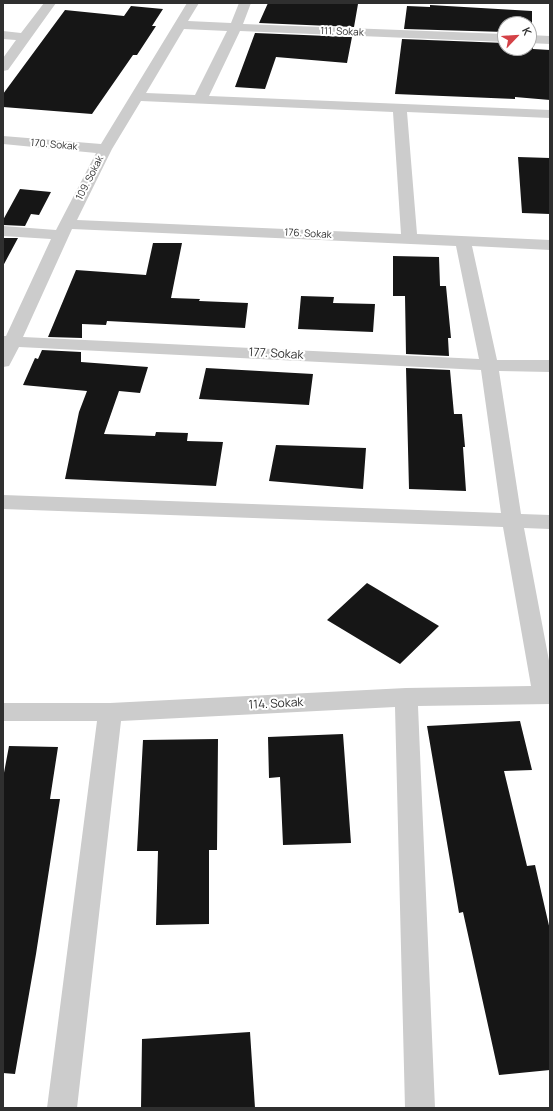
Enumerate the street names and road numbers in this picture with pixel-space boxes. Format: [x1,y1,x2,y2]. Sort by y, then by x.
street label: 111. Sokak [320,25,364,39]
street label: 170. Sokak [30,137,78,153]
street label: 109. Sokak [74,154,106,202]
street label: 176. Sokak [284,227,332,241]
street label: 177. Sokak [248,345,304,363]
street label: 114. Sokak [248,695,304,713]

